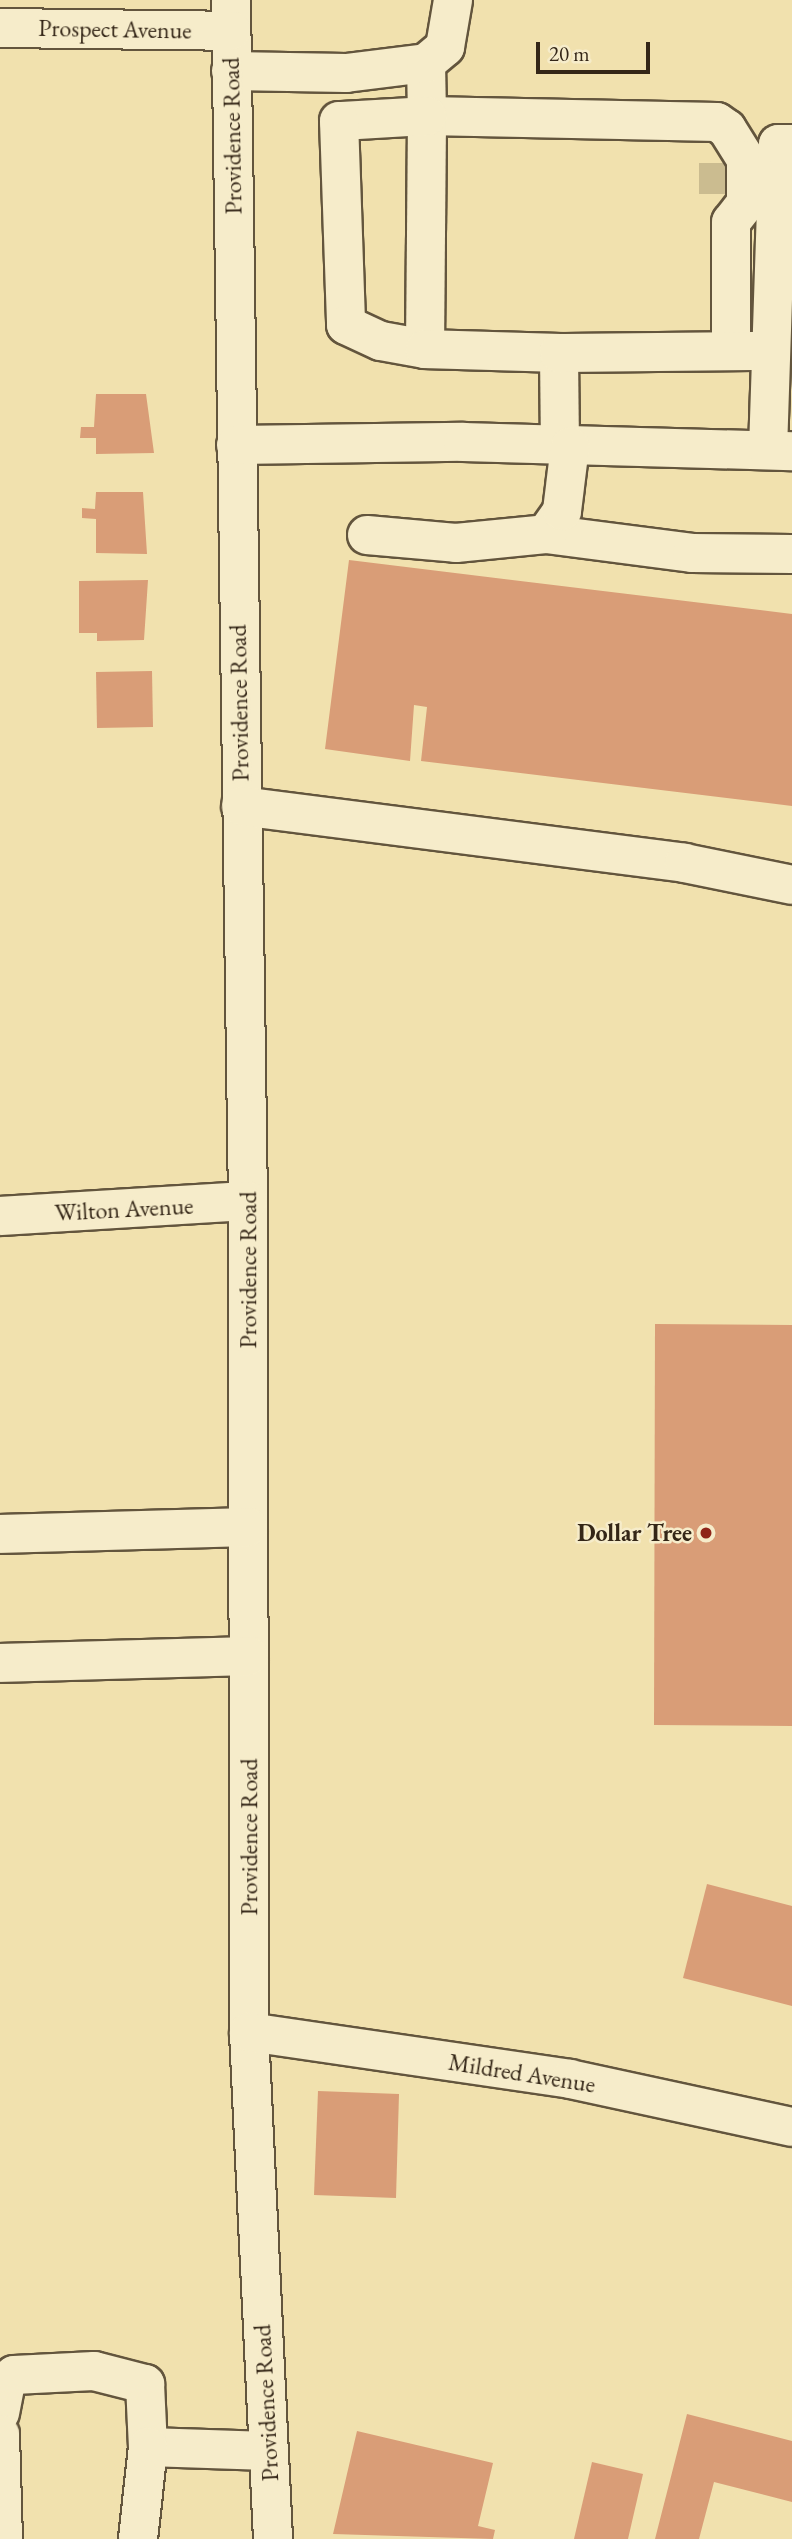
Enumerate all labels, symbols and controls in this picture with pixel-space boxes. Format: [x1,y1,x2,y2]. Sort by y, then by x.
street label: Prospect Avenue [38,13,192,45]
scale bar [540,28,654,72]
text: 20 m [549,40,590,67]
street label: Providence Road [216,57,248,215]
street label: Providence Road [223,624,255,782]
street label: Wilton Avenue [54,1191,194,1227]
street label: Providence Road [234,1191,262,1349]
place label: Dollar Tree [577,1519,692,1547]
marker: Dollar Tree [698,1525,714,1541]
street label: Providence Road [235,1758,263,1916]
street label: Mildred Avenue [446,2047,598,2099]
street label: Providence Road [248,2324,284,2482]

